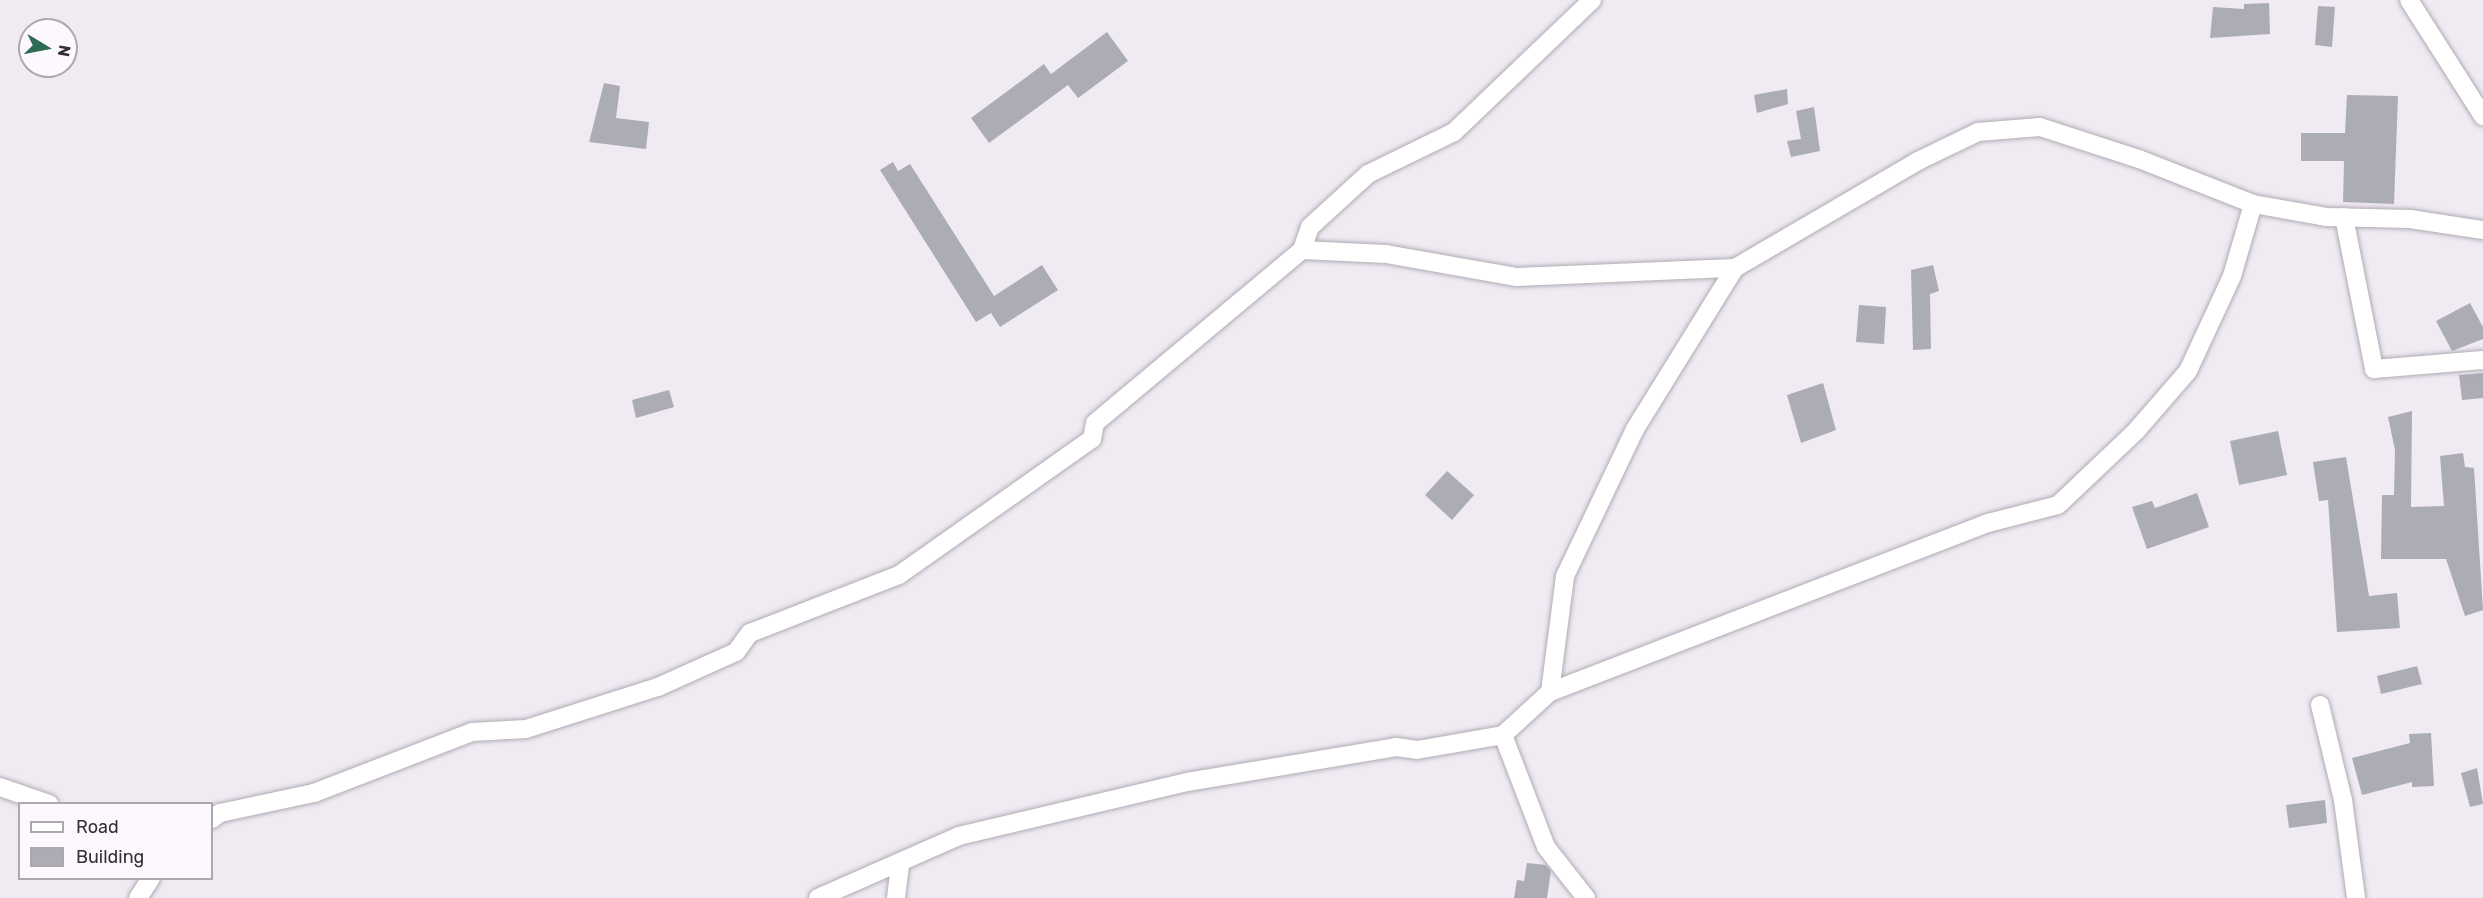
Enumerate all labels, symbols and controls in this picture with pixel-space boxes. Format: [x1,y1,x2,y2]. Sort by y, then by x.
north arrow [18,18,78,78]
text: N [54,44,75,58]
legend [18,802,213,880]
text: Road [76,816,119,838]
text: Building [76,846,144,868]

